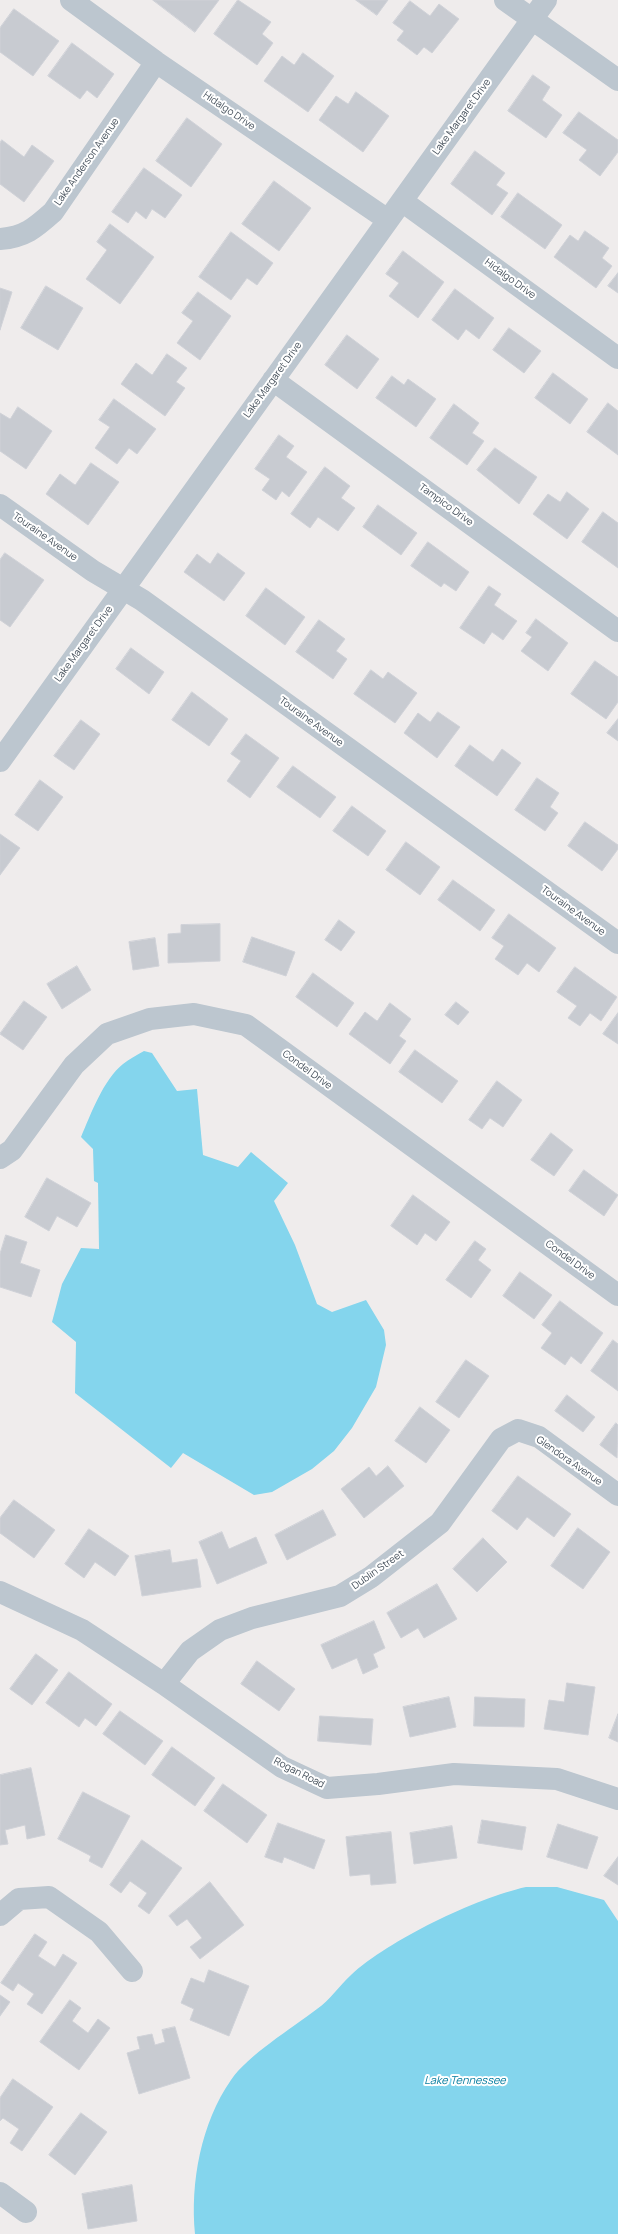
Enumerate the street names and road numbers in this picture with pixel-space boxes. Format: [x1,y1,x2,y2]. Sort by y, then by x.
street label: Lake Margaret Drive [430,77,494,157]
street label: Hidalgo Drive [201,89,257,133]
street label: Lake Anderson Avenue [52,116,122,208]
street label: Hidalgo Drive [482,256,538,302]
street label: Lake Margaret Drive [241,340,305,420]
street label: Tampico Drive [416,481,476,529]
street label: Touraine Avenue [10,510,80,564]
street label: Lake Margaret Drive [52,604,116,684]
street label: Touraine Avenue [277,695,345,749]
street label: Touraine Avenue [539,884,607,938]
street label: Condel Drive [280,1048,334,1092]
street label: Condel Drive [543,1238,597,1282]
street label: Glendora Avenue [534,1434,604,1488]
street label: Dublin Street [350,1548,406,1592]
street label: Rogan Road [272,1755,326,1791]

